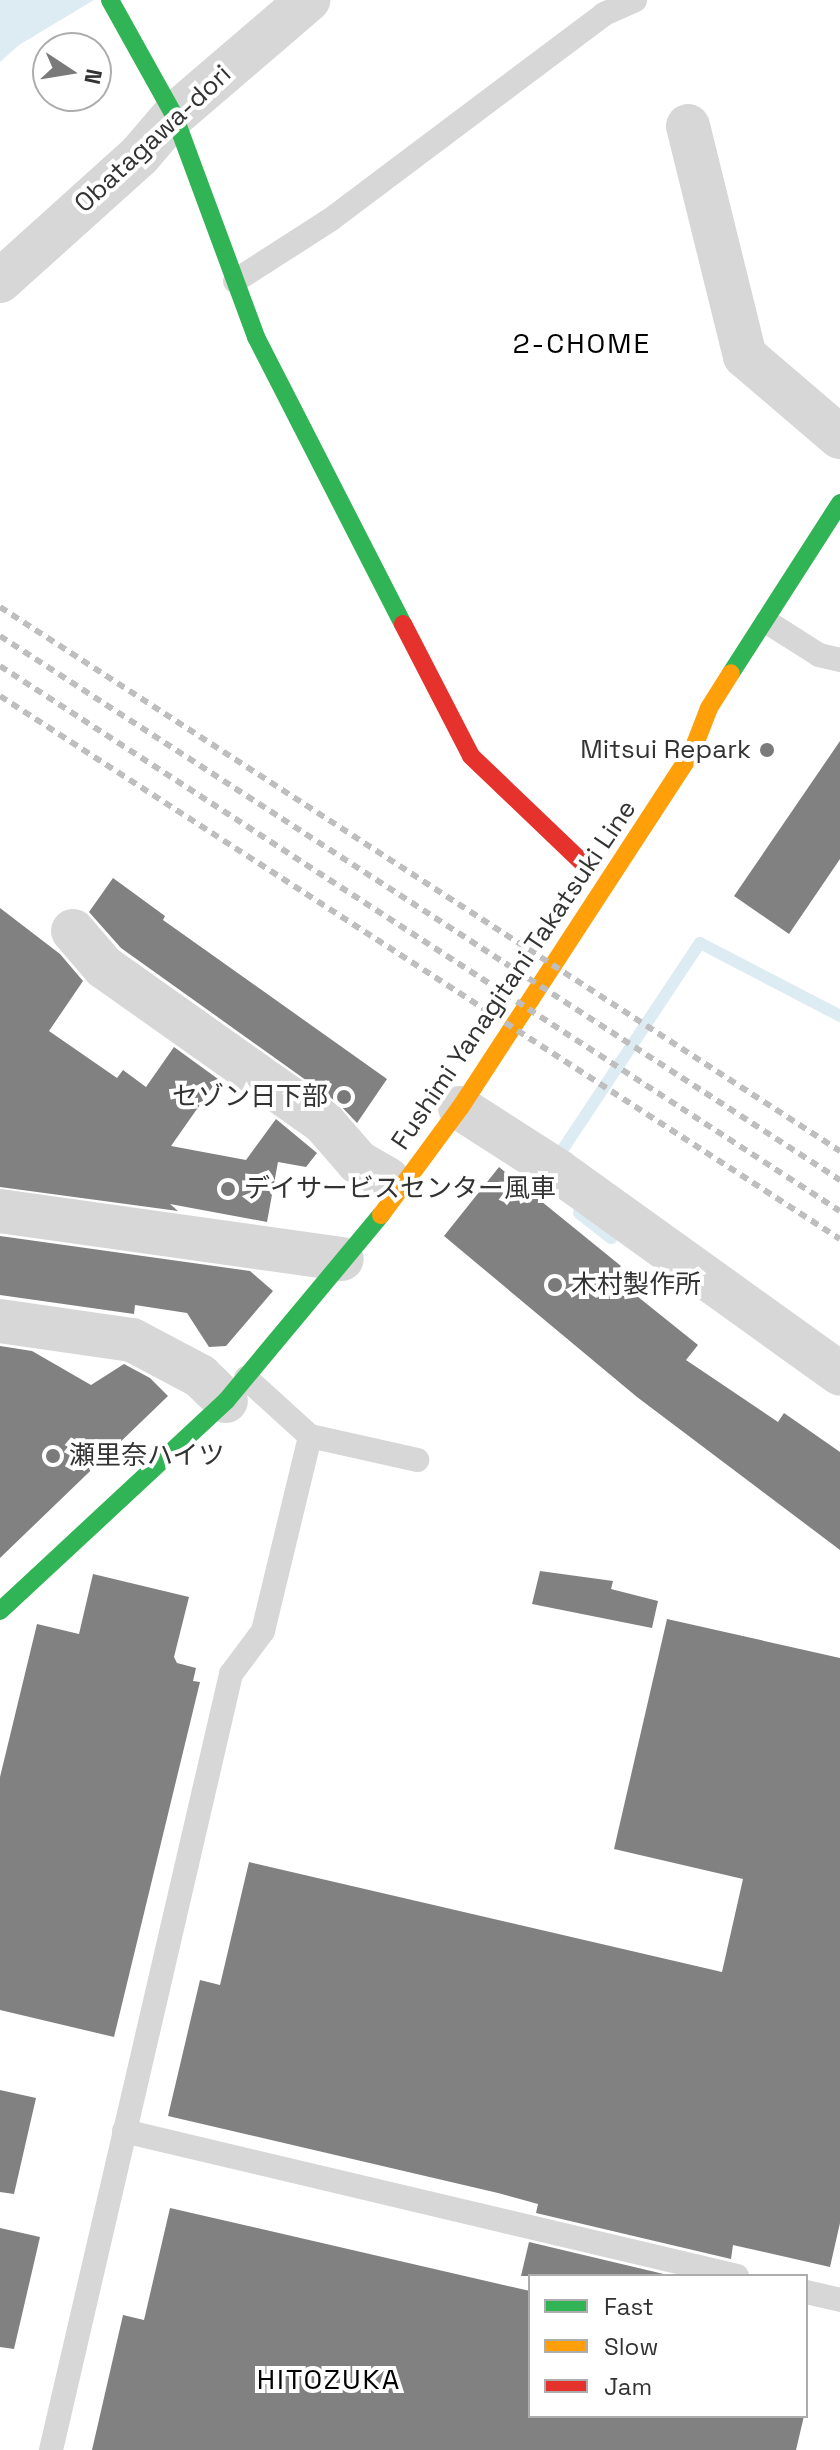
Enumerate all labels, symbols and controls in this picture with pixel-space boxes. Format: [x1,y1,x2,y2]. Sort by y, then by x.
north arrow [32,32,112,112]
street label: Obatagawa-dori [68,59,238,219]
text: N [78,66,109,87]
district label: 2-CHOME [513,326,651,360]
place label: Mitsui Repark [580,734,751,766]
marker: Mitsui Repark [758,741,776,759]
street label: Fushimi Yanagitani Takatsuki Line [385,794,643,1156]
place label: セゾン日下部 [172,1081,328,1113]
marker: セゾン日下部 [335,1088,353,1106]
place label: デイサービスセンター風車 [244,1173,556,1205]
marker: デイサービスセンター風車 [219,1180,237,1198]
place label: 木村製作所 [571,1269,701,1301]
marker: 木村製作所 [546,1276,564,1294]
place label: 瀬里奈ハイツ [69,1440,225,1472]
marker: 瀬里奈ハイツ [44,1447,62,1465]
legend [528,2274,808,2418]
text: Fast [604,2291,654,2322]
text: Slow [604,2331,658,2362]
district label: HITOZUKA [257,2362,401,2396]
text: Jam [604,2371,652,2402]

